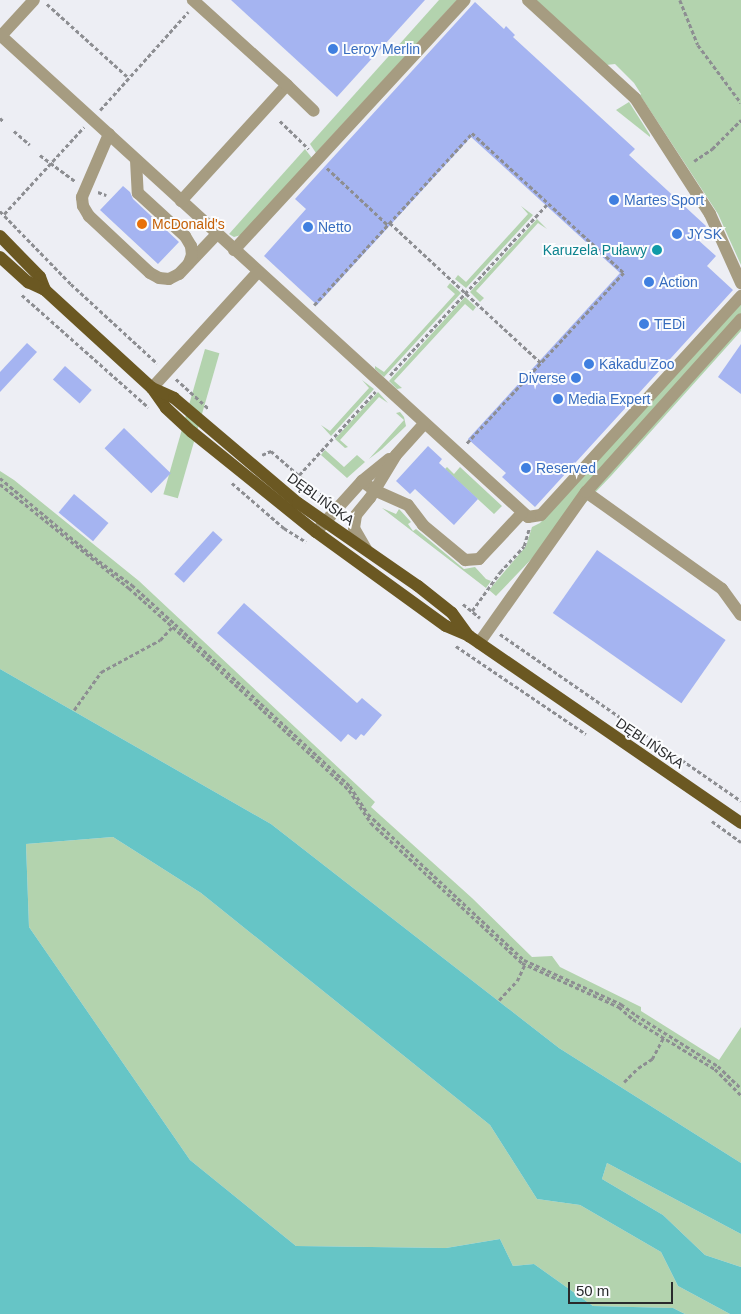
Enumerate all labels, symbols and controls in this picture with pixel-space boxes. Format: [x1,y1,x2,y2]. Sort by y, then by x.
place label: Leroy Merlin [343,41,420,57]
marker: Leroy Merlin [327,43,339,55]
place label: Martes Sport [624,192,704,208]
marker: Martes Sport [608,194,620,206]
place label: McDonald's [152,216,225,232]
marker: McDonald's [136,218,148,230]
place label: Netto [318,219,351,235]
marker: Netto [302,221,314,233]
place label: JYSK [687,226,722,242]
marker: JYSK [671,228,683,240]
place label: Karuzela Puławy [543,242,647,258]
marker: Karuzela Puławy [651,244,663,256]
place label: Action [659,274,698,290]
marker: Action [643,276,655,288]
place label: TEDi [654,316,685,332]
marker: TEDi [638,318,650,330]
place label: Kakadu Zoo [599,356,674,372]
marker: Kakadu Zoo [583,358,595,370]
place label: Diverse [519,370,566,386]
marker: Diverse [570,372,582,384]
place label: Media Expert [568,391,650,407]
marker: Media Expert [552,393,564,405]
place label: Reserved [536,460,596,476]
marker: Reserved [520,462,532,474]
street label: DĘBLIŃSKA [284,469,358,529]
street label: DĘBLIŃSKA [613,714,687,772]
scale bar [571,1272,676,1304]
text: 50 m [576,1282,609,1299]

